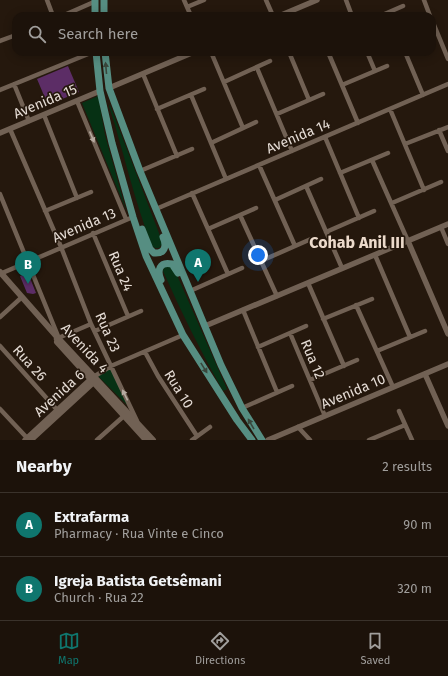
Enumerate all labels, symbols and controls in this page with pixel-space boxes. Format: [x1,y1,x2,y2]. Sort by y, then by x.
search box [12,12,436,56]
icon: search [26,23,48,45]
text: Search here [58,25,138,43]
one-way arrow [103,62,110,74]
street label: Avenida 15 [11,80,80,122]
street label: Avenida 14 [264,115,333,158]
one-way arrow [89,131,95,142]
street label: Avenida 13 [50,204,119,246]
district label: Cohab Anil III [309,233,405,252]
your location [248,245,268,265]
street label: Rua 24 [105,249,137,294]
pin: A [185,249,211,282]
pin: B [15,251,41,284]
street label: Rua 23 [91,310,124,355]
street label: Avenida 4 [57,320,112,377]
street label: Rua 12 [297,337,328,381]
street label: Rua 26 [9,342,50,385]
one-way arrow [200,363,208,373]
street label: Avenida 6 [31,366,88,420]
street label: Rua 10 [160,367,197,412]
street label: Avenida 10 [318,370,388,413]
one-way arrow [122,390,128,401]
one-way arrow [248,418,255,430]
text: Nearby [16,456,71,477]
text: 2 results [382,459,432,474]
text: Extrafarma [54,508,129,526]
text: A [25,517,33,532]
text: 90 m [403,517,432,532]
text: Pharmacy · Rua Vinte e Cinco [54,526,224,541]
text: Igreja Batista Getsêmani [54,572,222,590]
text: B [25,581,33,596]
text: 320 m [397,581,432,596]
text: Church · Rua 22 [54,590,144,605]
tab: Map [58,630,80,667]
tab: Directions [195,630,245,667]
tab: Saved [361,630,390,667]

